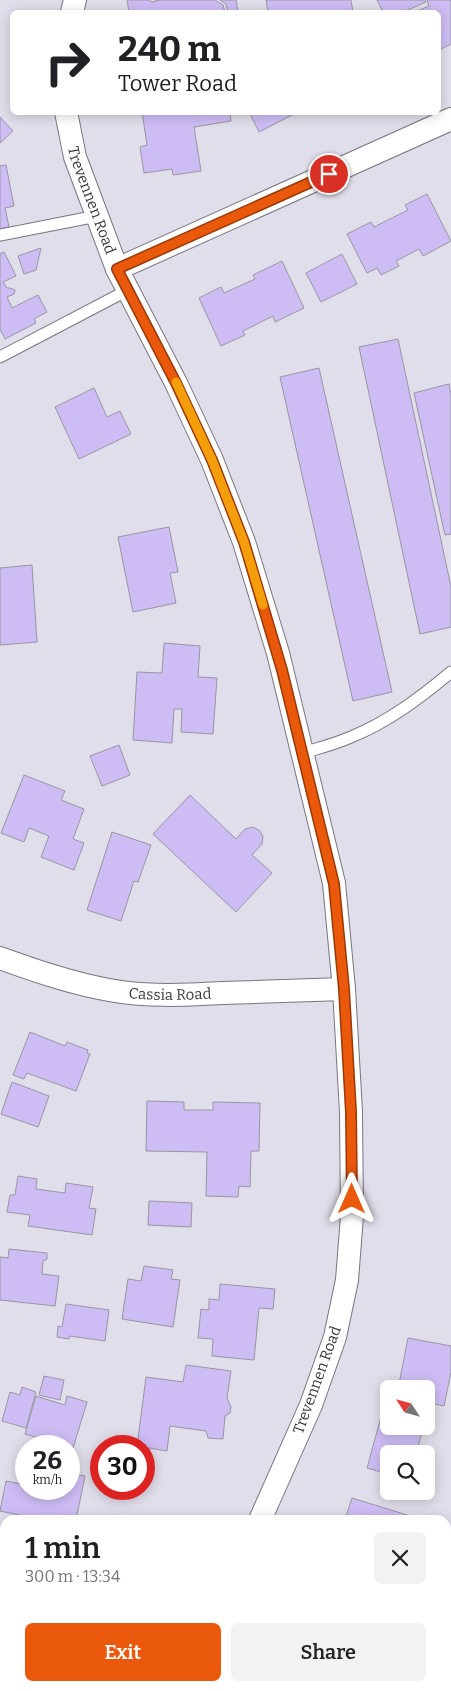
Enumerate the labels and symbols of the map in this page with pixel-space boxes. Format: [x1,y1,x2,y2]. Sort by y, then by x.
street label: Trevennen Road [64,145,120,257]
pin [308,153,350,195]
street label: Cassia Road [128,984,212,1004]
position arrow [325,1172,377,1224]
street label: Trevennen Road [289,1324,345,1436]
north arrow [380,1380,435,1435]
speed limit sign: 30 [90,1435,155,1500]

